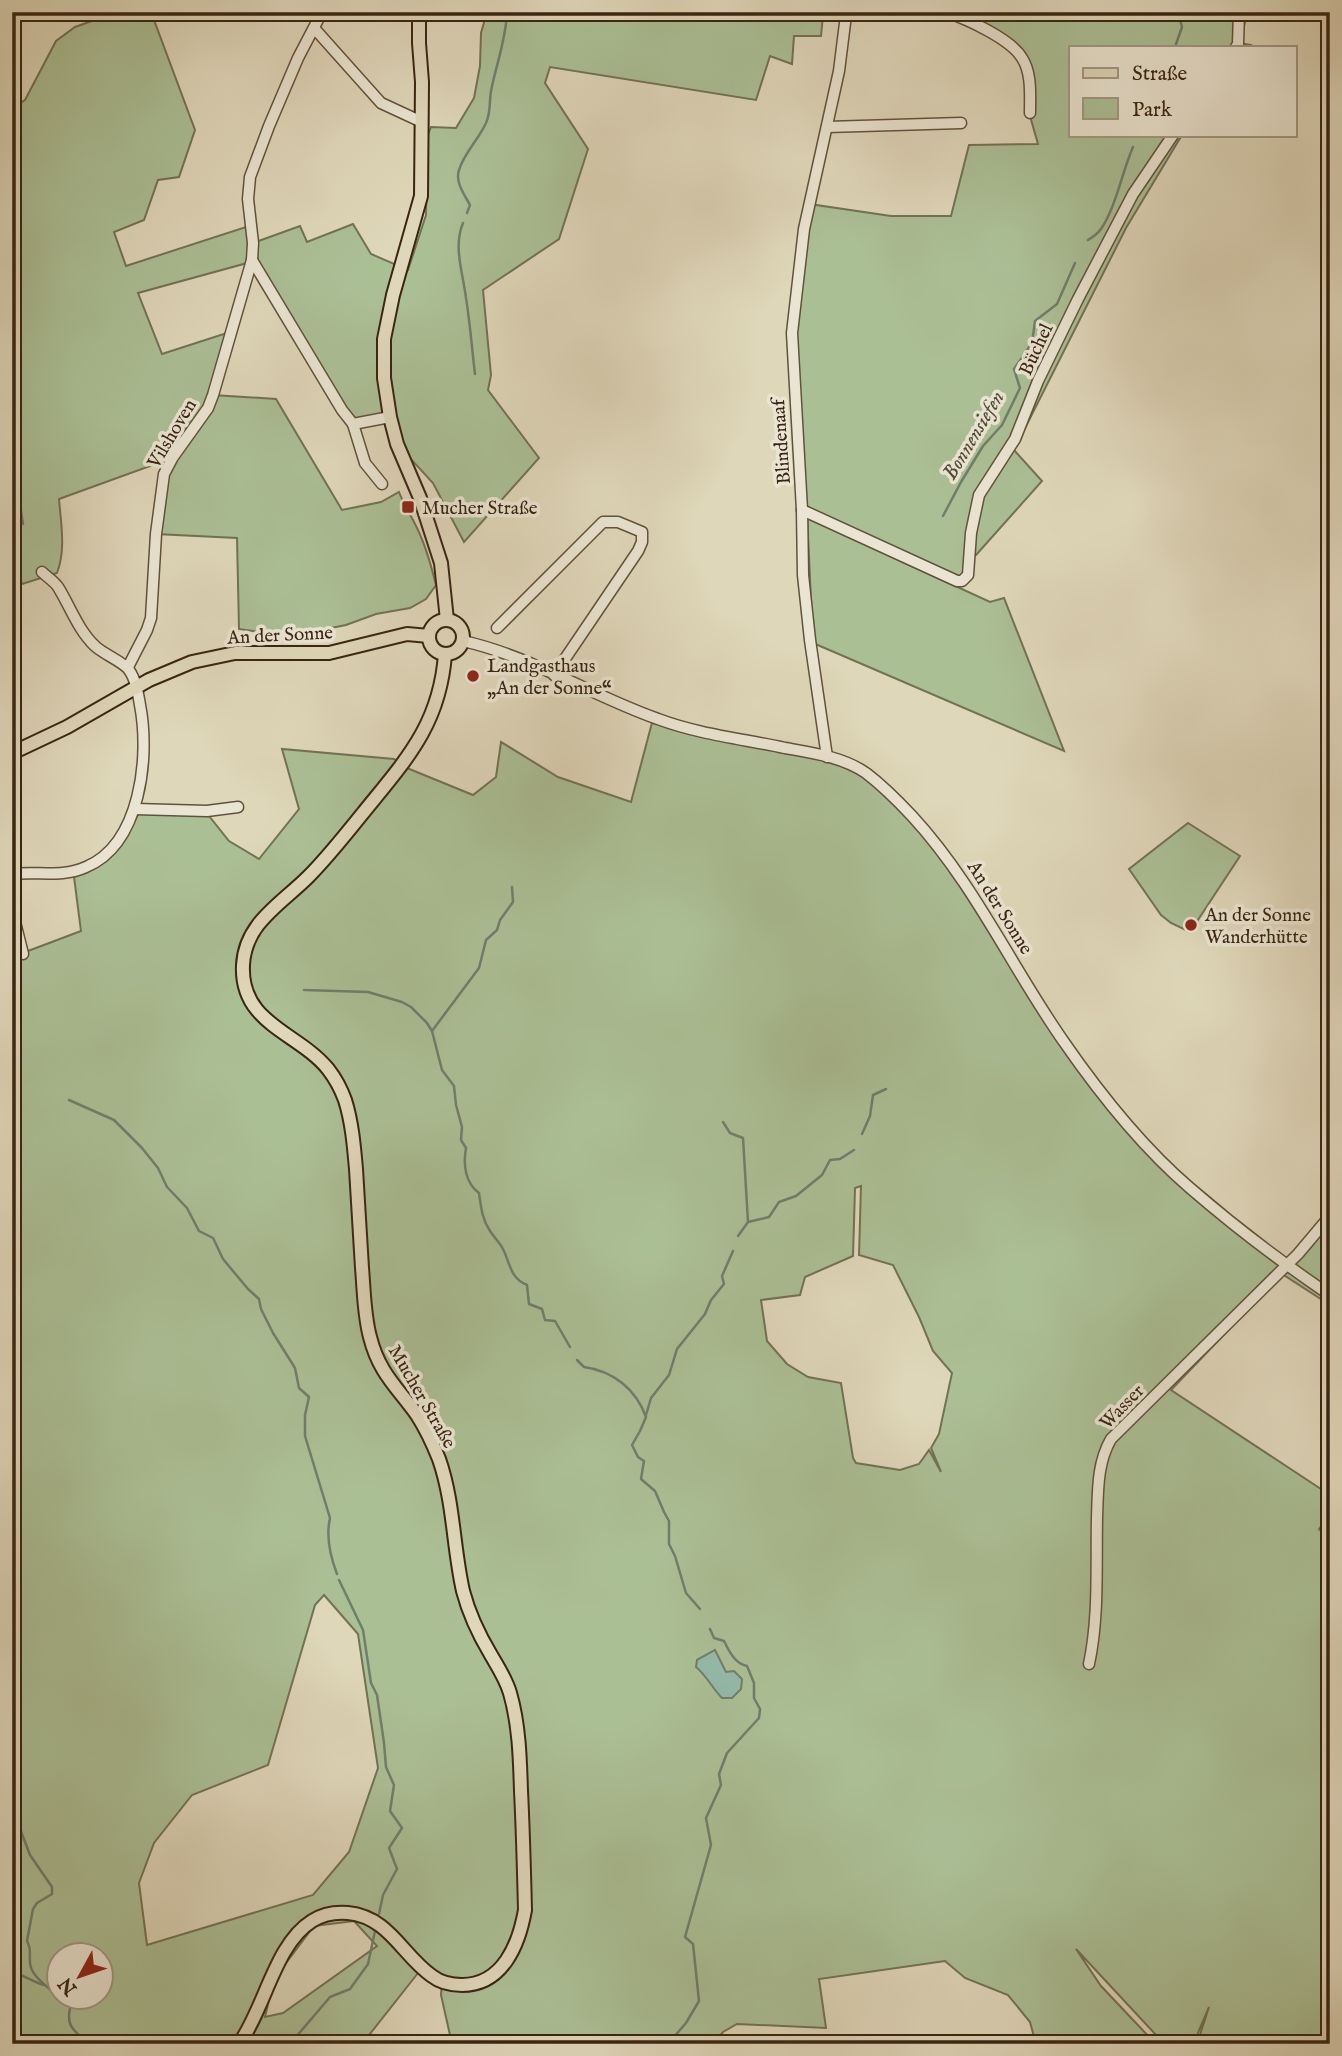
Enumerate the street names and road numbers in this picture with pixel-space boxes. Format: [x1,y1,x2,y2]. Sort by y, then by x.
street label: Büchel [1014,319,1060,380]
street label: Vilshoven [142,395,203,474]
street label: Blindenaaf [767,395,797,485]
street label: An der Sonne [226,621,334,651]
street label: An der Sonne [961,856,1038,960]
street label: Mucher Straße [382,1341,461,1453]
street label: Wasser [1095,1380,1150,1435]

